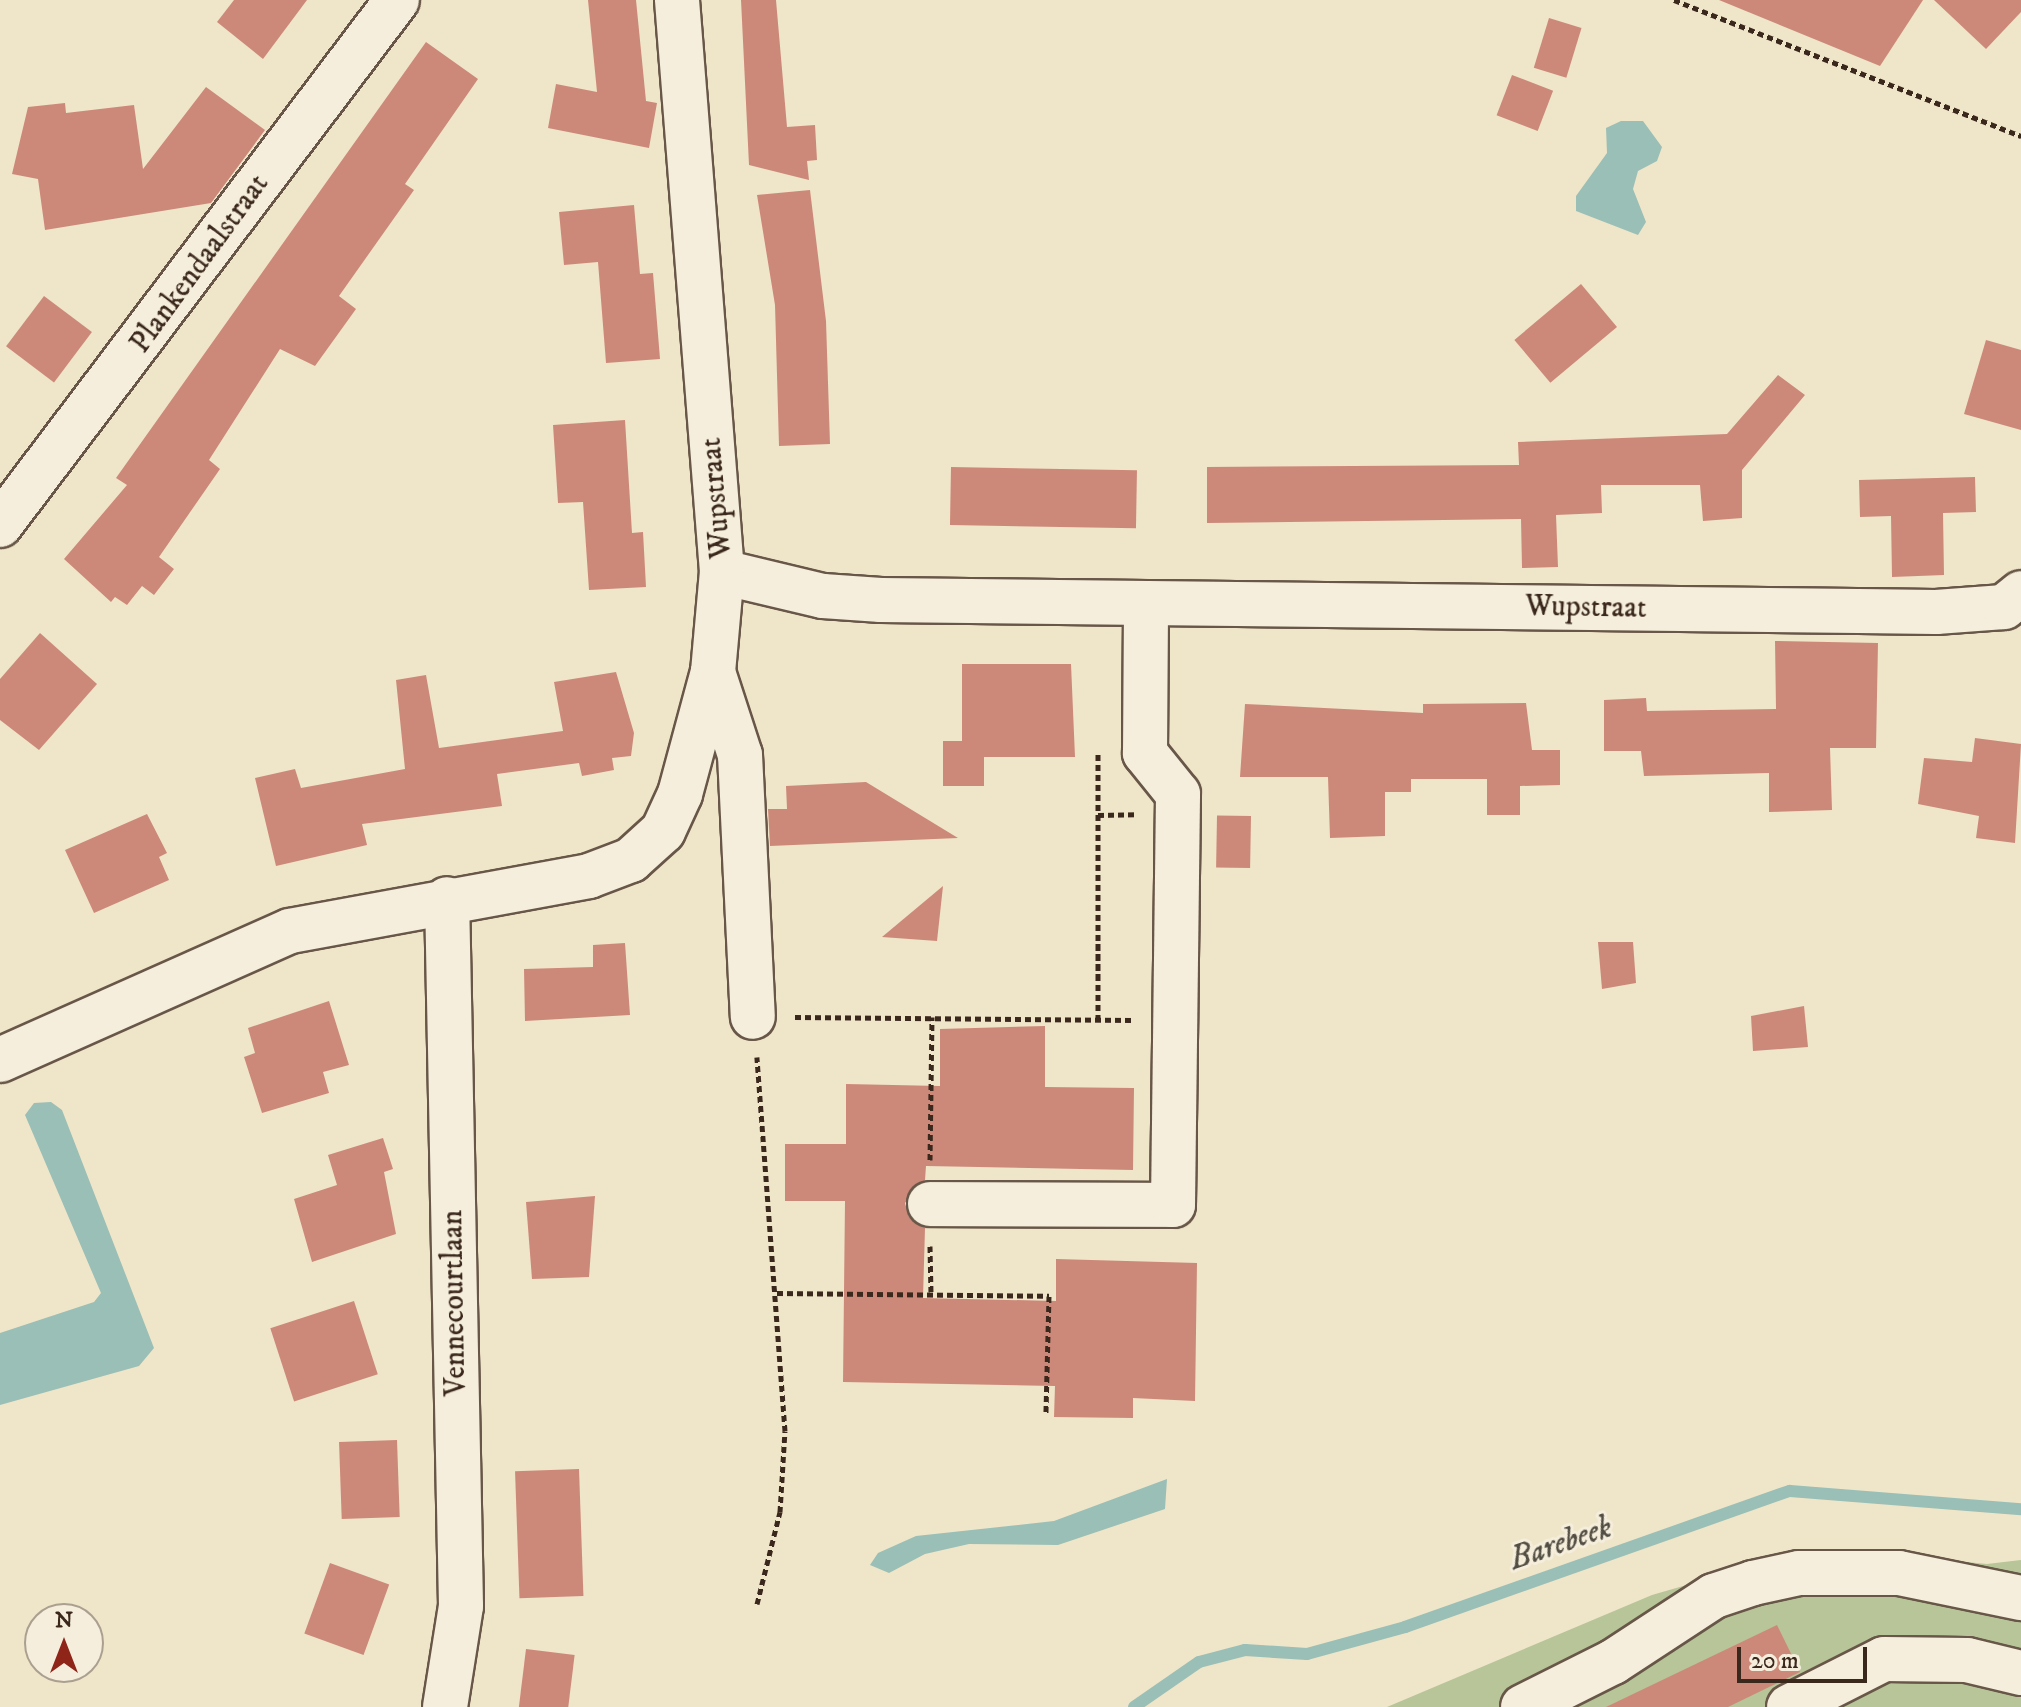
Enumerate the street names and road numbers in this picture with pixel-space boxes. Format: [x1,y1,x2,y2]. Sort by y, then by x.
street label: Plankendaalstraat [123,167,277,361]
street label: Wupstraat [694,436,740,560]
street label: Wupstraat [1525,589,1647,627]
street label: Vennecourtlaan [435,1209,475,1397]

